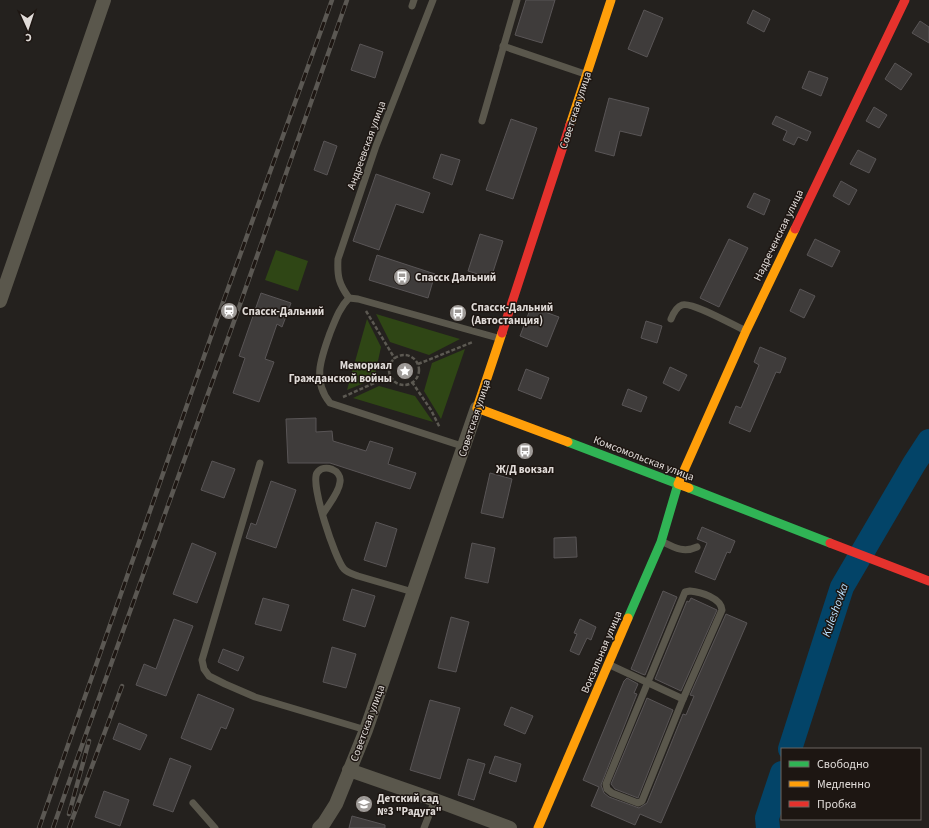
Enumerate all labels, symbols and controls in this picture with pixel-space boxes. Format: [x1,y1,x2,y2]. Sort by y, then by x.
north arrow [8,8,48,48]
text: С [24,30,32,45]
street label: Советская улица [556,69,595,151]
street label: Андреевская улица [343,99,389,192]
street label: Надреченская улица [750,187,807,284]
bus stop icon: Спасск Дальний [392,267,412,287]
place label: Спасск Дальний [415,270,496,285]
place label: Спасск-Дальний (Автостанция) [471,300,553,328]
station icon: Спасск-Дальний [219,301,239,321]
bus stop icon: Спасск-Дальний (Автостанция) [448,303,468,323]
place label: Спасск-Дальний [242,304,324,319]
place label: Мемориал Гражданской войны [289,358,392,386]
place icon: Мемориал Гражданской войны [395,361,415,381]
street label: Советская улица [455,377,494,459]
street label: Комсомольская улица [591,432,696,485]
bus stop icon: Ж/Д вокзал [515,441,535,461]
place label: Ж/Д вокзал [496,462,554,477]
water label: Kuleshovka [818,580,853,639]
street label: Вокзальная улица [577,609,626,696]
street label: Советская улица [347,683,388,764]
legend [781,748,921,820]
text: Свободно [817,756,869,773]
text: Медленно [817,776,871,793]
place label: Детский сад №3 "Радуга" [377,791,442,819]
school or university icon: Детский сад №3 "Радуга" [354,794,374,814]
text: Пробка [817,796,856,813]

